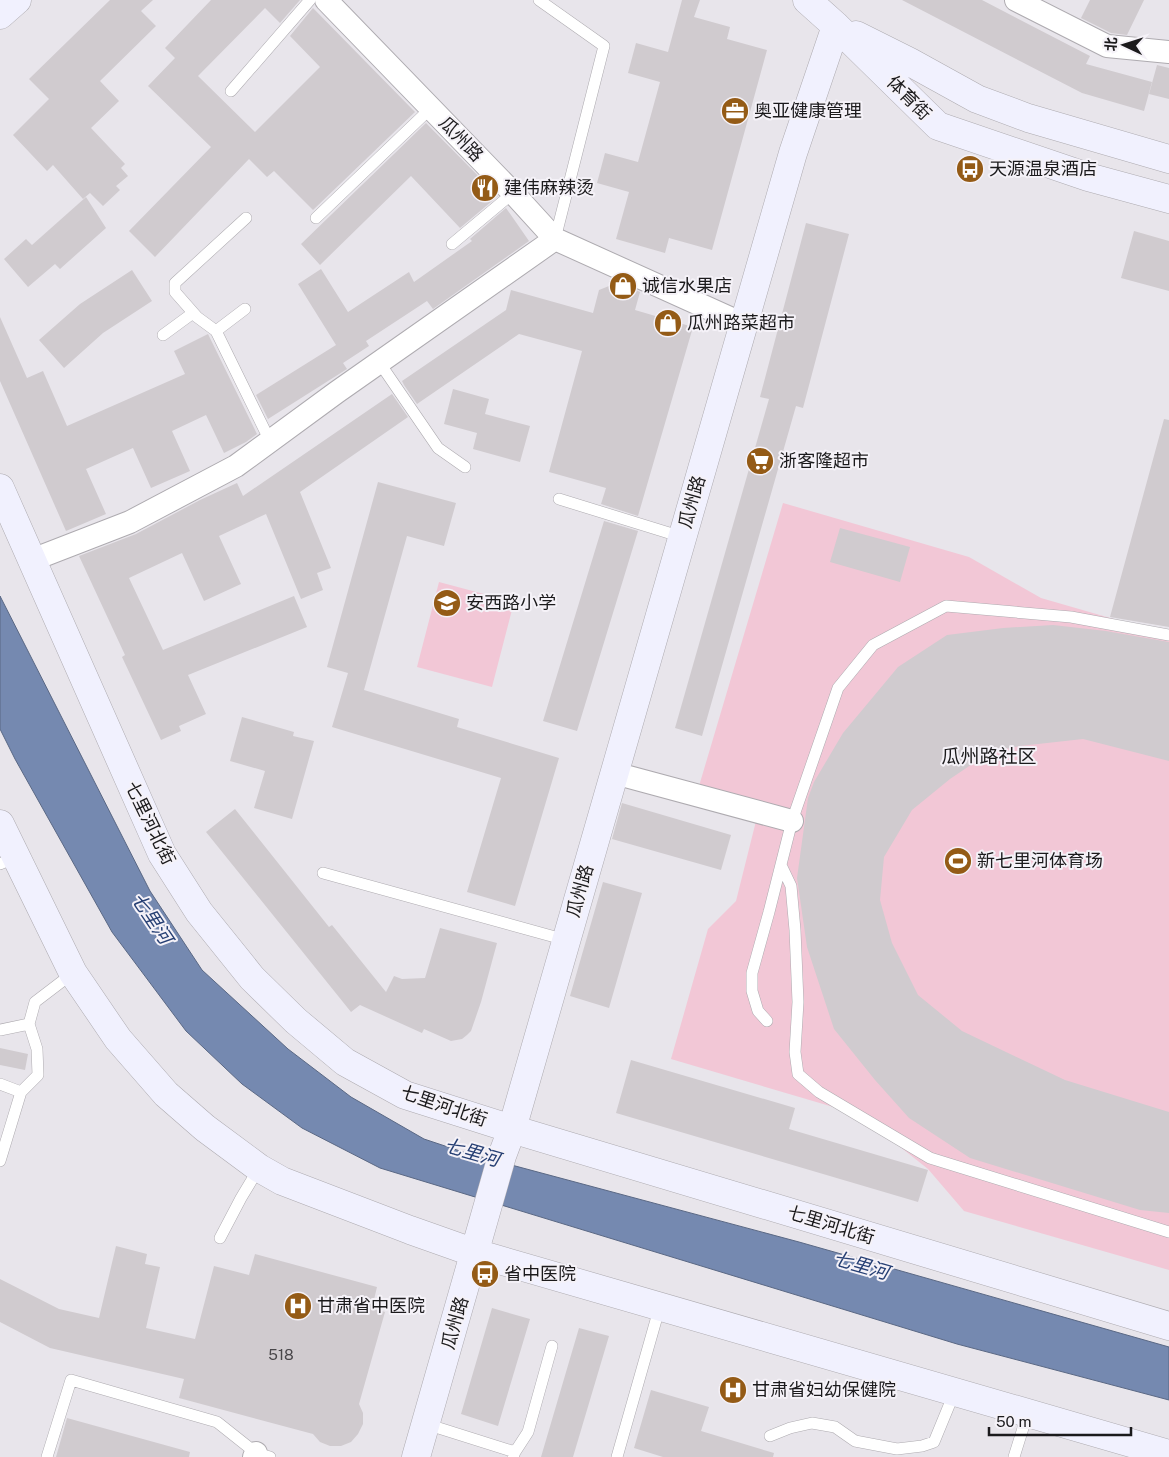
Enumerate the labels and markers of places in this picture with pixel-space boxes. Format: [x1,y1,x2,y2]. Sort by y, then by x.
office icon: 奥亚健康管理 [720,96,750,126]
place label: 奥亚健康管理 [754,100,862,121]
bus stop icon: 天源温泉酒店 [955,154,985,184]
place label: 天源温泉酒店 [989,158,1097,179]
restaurant icon: 建伟麻辣烫 [470,173,500,203]
place label: 建伟麻辣烫 [504,177,594,198]
shop icon: 诚信水果店 [608,271,638,301]
place label: 诚信水果店 [642,275,732,296]
shop icon: 瓜州路菜超市 [653,308,683,338]
place label: 瓜州路菜超市 [687,312,795,333]
supermarket icon: 浙客隆超市 [745,446,775,476]
place label: 浙客隆超市 [779,450,869,471]
school or university icon: 安西路小学 [432,588,462,618]
place label: 安西路小学 [466,592,556,613]
sports icon: 新七里河体育场 [943,846,973,876]
place label: 新七里河体育场 [977,850,1103,871]
bus stop icon: 省中医院 [470,1259,500,1289]
place label: 省中医院 [504,1263,576,1284]
hospital icon: 甘肃省中医院 [283,1291,313,1321]
place label: 甘肃省中医院 [317,1295,425,1316]
hospital icon: 甘肃省妇幼保健院 [718,1375,748,1405]
place label: 甘肃省妇幼保健院 [752,1379,896,1400]

